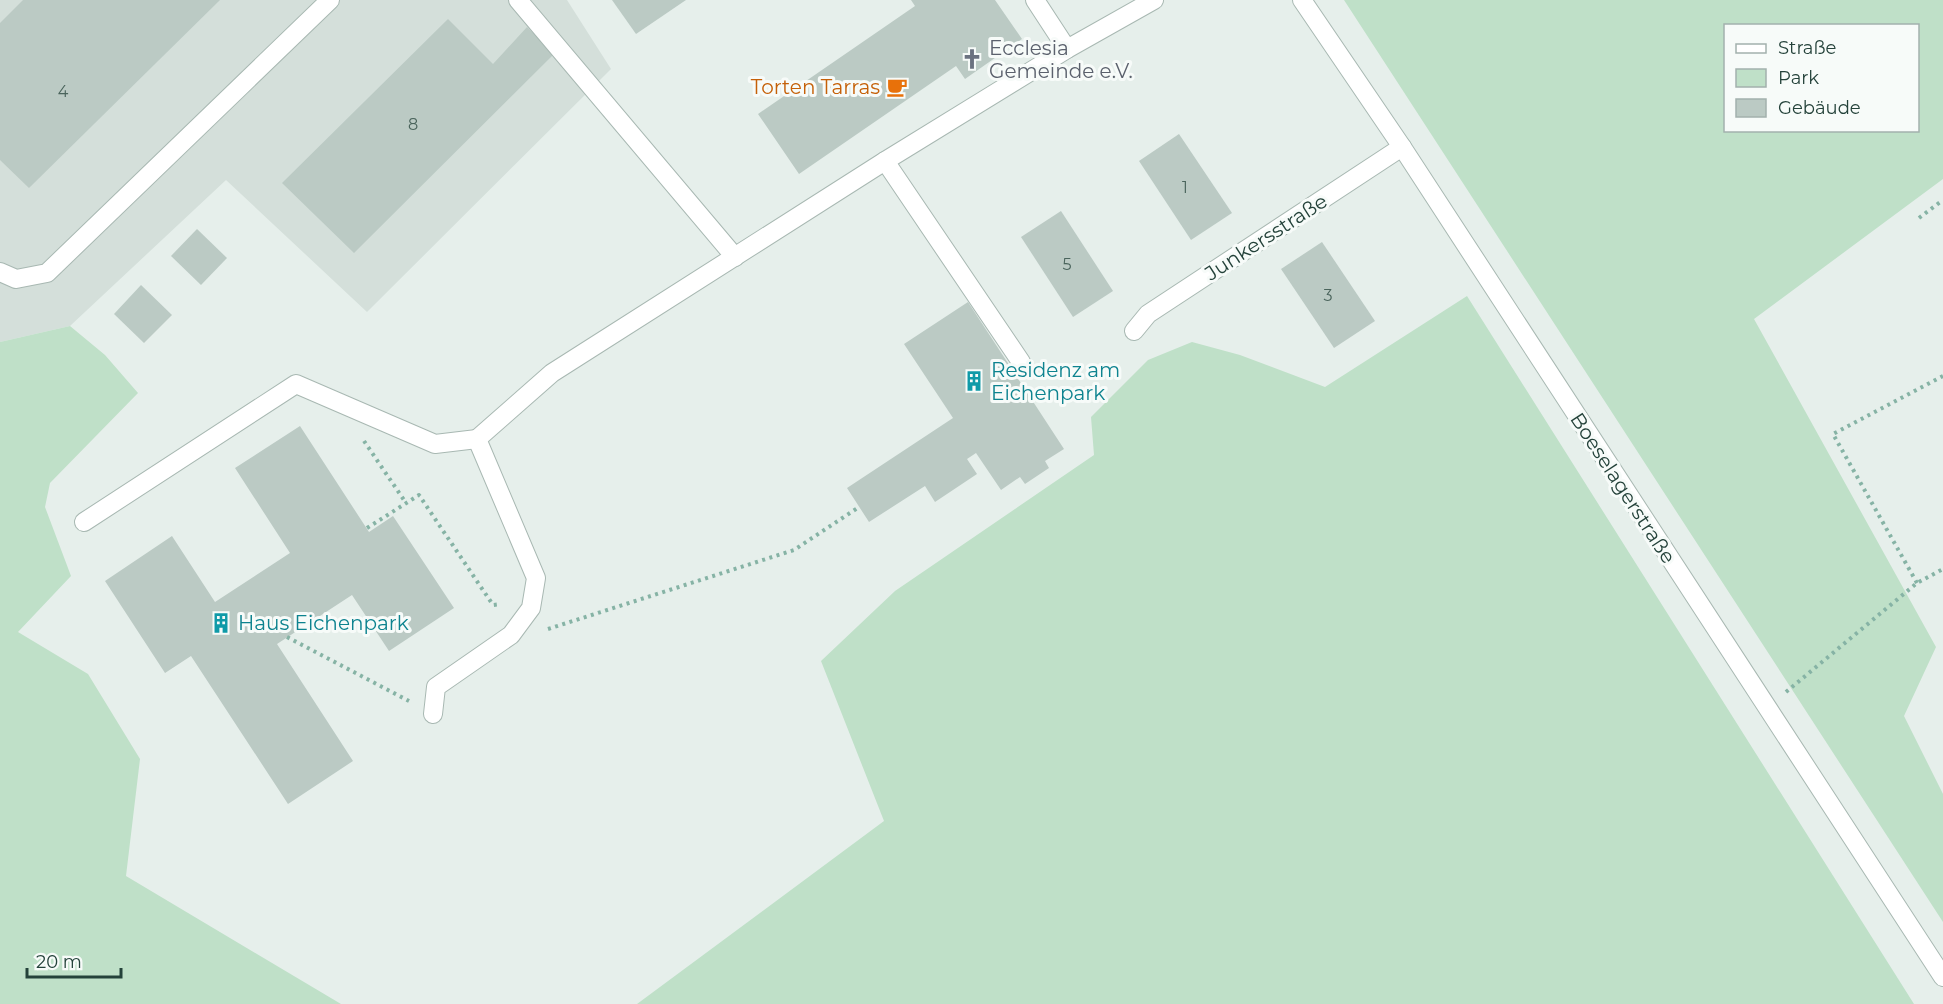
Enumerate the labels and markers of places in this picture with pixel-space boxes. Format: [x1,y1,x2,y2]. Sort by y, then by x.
place label: Ecclesia Gemeinde e.V. [989,36,1133,83]
church icon: Ecclesia Gemeinde e.V. [960,47,984,71]
place label: Torten Tarras [751,75,880,99]
cafe icon: Torten Tarras [885,75,909,99]
place label: Residenz am Eichenpark [991,358,1120,405]
building icon: Residenz am Eichenpark [962,369,986,393]
building icon: Haus Eichenpark [209,611,233,635]
place label: Haus Eichenpark [238,611,409,635]

